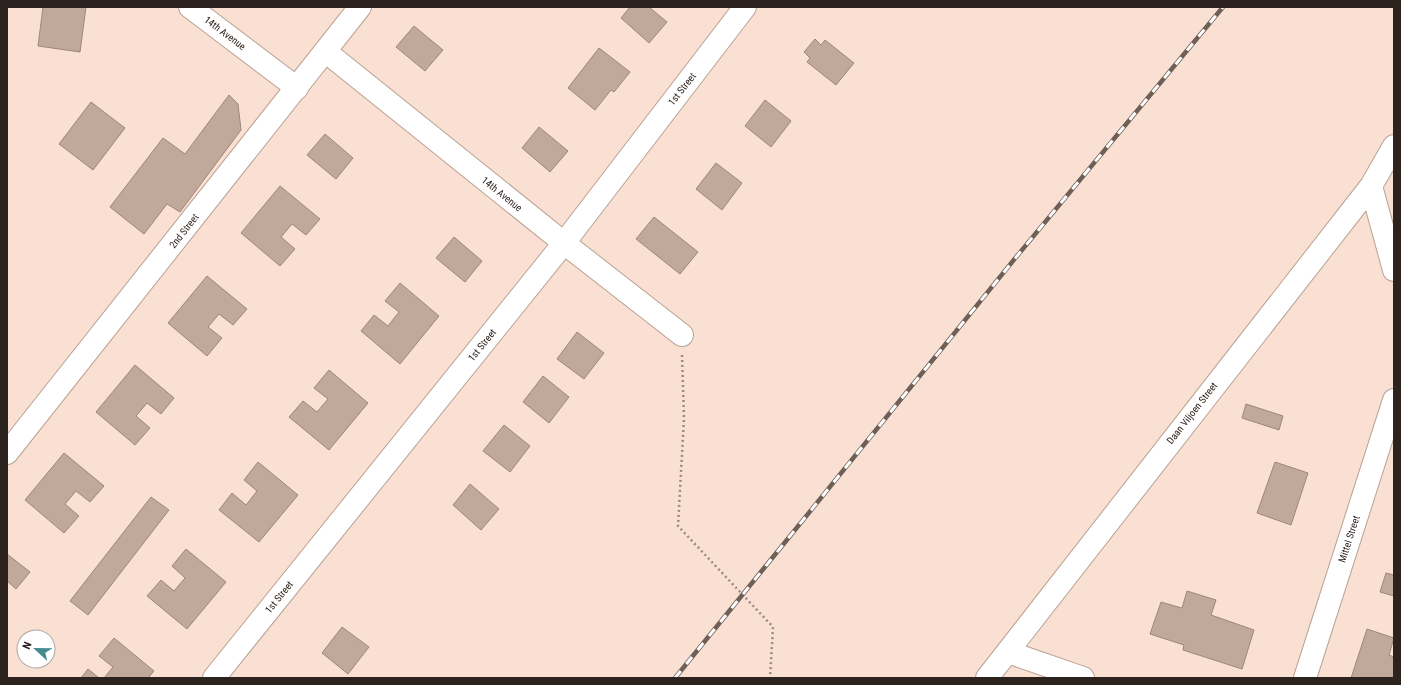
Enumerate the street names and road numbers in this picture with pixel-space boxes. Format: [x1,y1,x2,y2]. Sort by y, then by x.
street label: 14th Avenue [202,14,248,52]
street label: 1st Street [666,71,698,107]
street label: 14th Avenue [480,174,525,214]
street label: 2nd Street [167,212,201,250]
street label: 1st Street [466,327,498,363]
street label: Daan Viljoen Street [1165,380,1219,446]
street label: Mittel Street [1336,514,1362,564]
street label: 1st Street [263,579,295,615]

